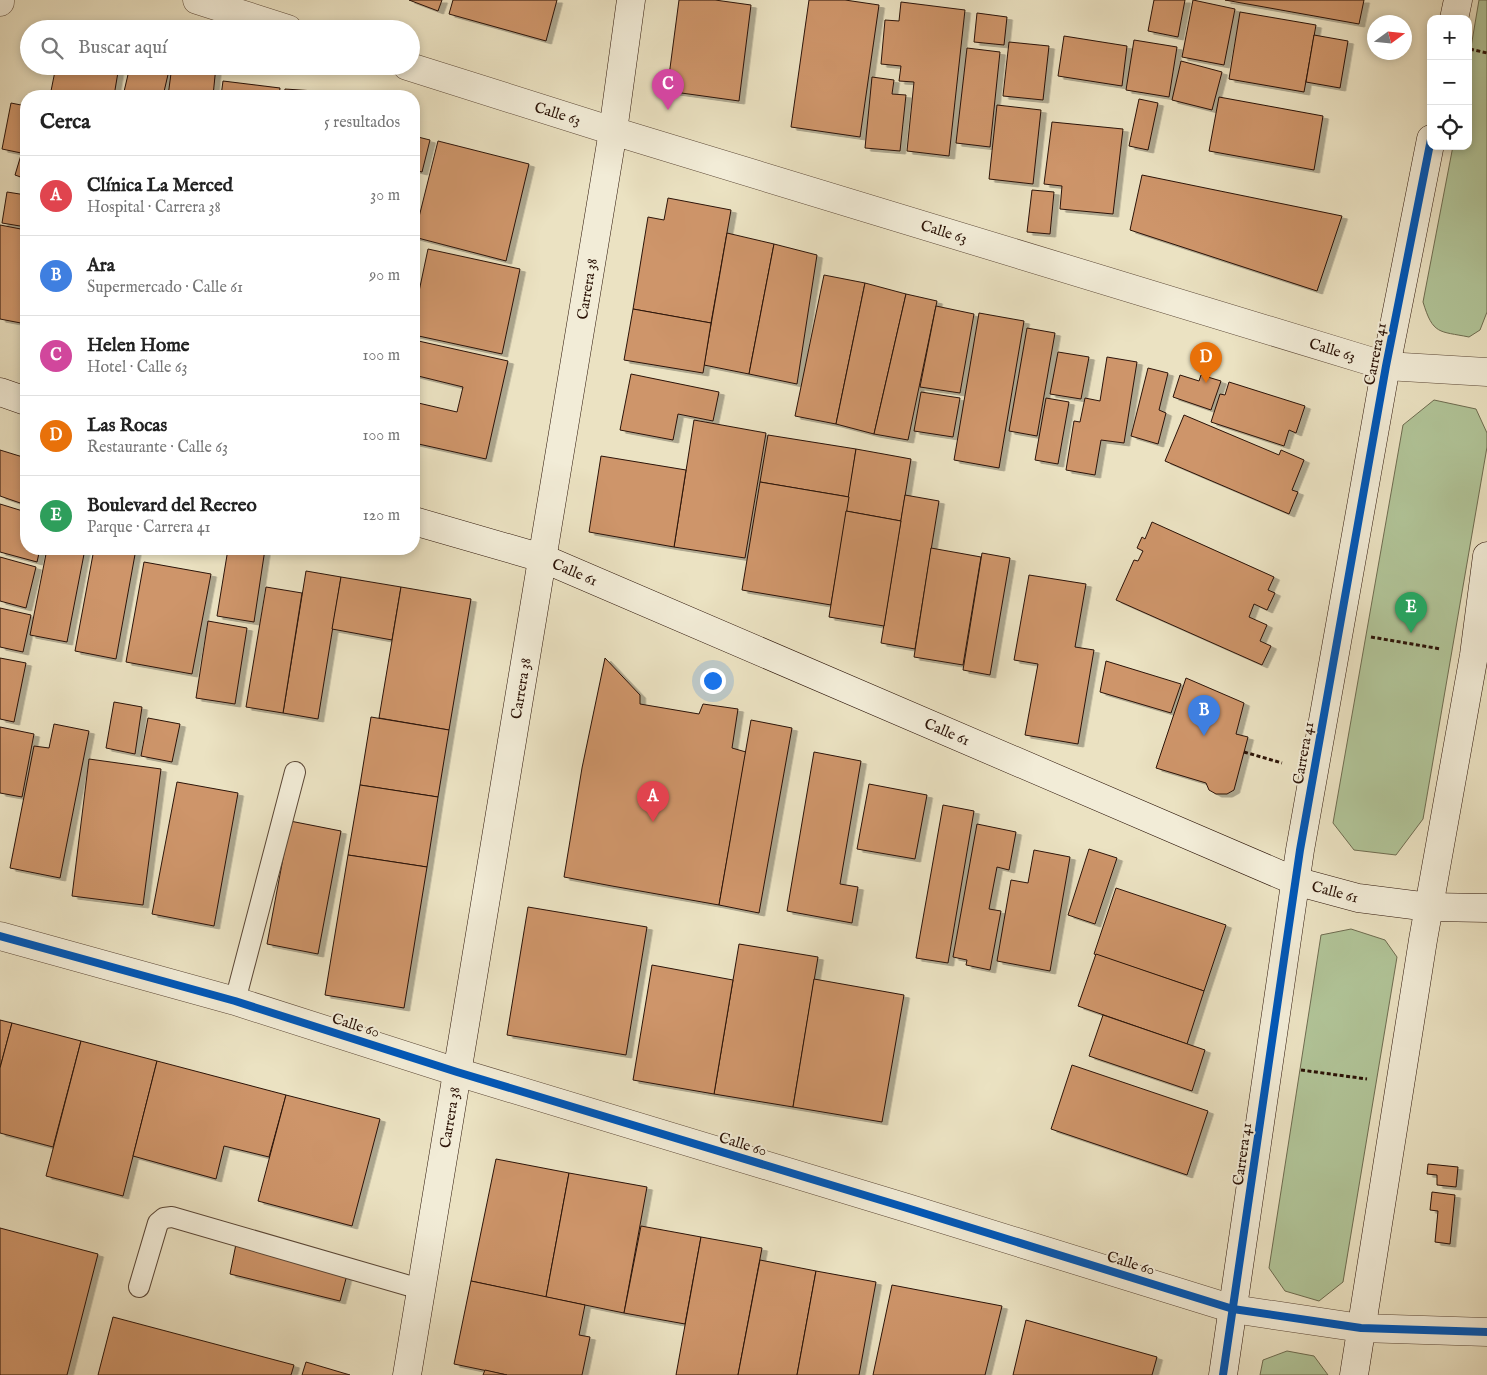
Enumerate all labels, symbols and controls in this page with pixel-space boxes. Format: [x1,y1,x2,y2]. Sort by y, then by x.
north arrow [1367,15,1412,60]
map controls [1427,15,1472,150]
button: + [1427,15,1472,60]
search box [20,20,420,75]
icon: search [38,34,66,62]
text: Buscar aquí [78,36,167,60]
button: − [1427,60,1472,105]
pin: C [652,69,684,110]
street label: Calle 63 [532,98,583,130]
button: locate [1427,105,1472,150]
text: Cerca [40,109,90,136]
text: 5 resultados [324,113,400,133]
text: Clínica La Merced [87,174,233,198]
text: A [51,186,61,206]
text: 30 m [370,186,400,206]
text: Hospital · Carrera 38 [87,198,221,218]
street label: Calle 63 [918,216,969,248]
text: Ara [87,254,115,278]
street label: Carrera 38 [573,257,602,321]
text: B [51,266,61,286]
text: 90 m [369,266,400,286]
text: Supermercado · Calle 61 [87,278,243,298]
street label: Carrera 41 [1360,321,1391,387]
text: Helen Home [87,334,189,358]
street label: Calle 63 [1307,334,1358,366]
pin: D [1190,342,1222,383]
text: C [50,346,62,366]
text: 100 m [363,346,400,366]
text: Hotel · Calle 63 [87,358,187,378]
text: Las Rocas [87,414,167,438]
text: D [50,426,62,446]
text: 100 m [363,426,400,446]
text: Restaurante · Calle 63 [87,438,228,458]
text: Boulevard del Recreo [87,494,257,518]
text: E [50,506,62,526]
text: 120 m [363,506,400,526]
text: Parque · Carrera 41 [87,518,211,538]
street label: Calle 61 [549,554,600,591]
pin: E [1395,592,1427,633]
street label: Carrera 38 [507,656,536,721]
your location [700,668,726,694]
pin: B [1188,695,1220,736]
street label: Calle 61 [921,714,972,750]
street label: Carrera 41 [1289,720,1318,786]
pin: A [637,781,669,822]
street label: Calle 61 [1309,877,1360,908]
street label: Calle 60 [330,1009,382,1042]
street label: Carrera 38 [436,1085,465,1150]
street label: Carrera 41 [1229,1121,1256,1187]
street label: Calle 60 [717,1128,769,1161]
street label: Calle 60 [1105,1247,1157,1280]

